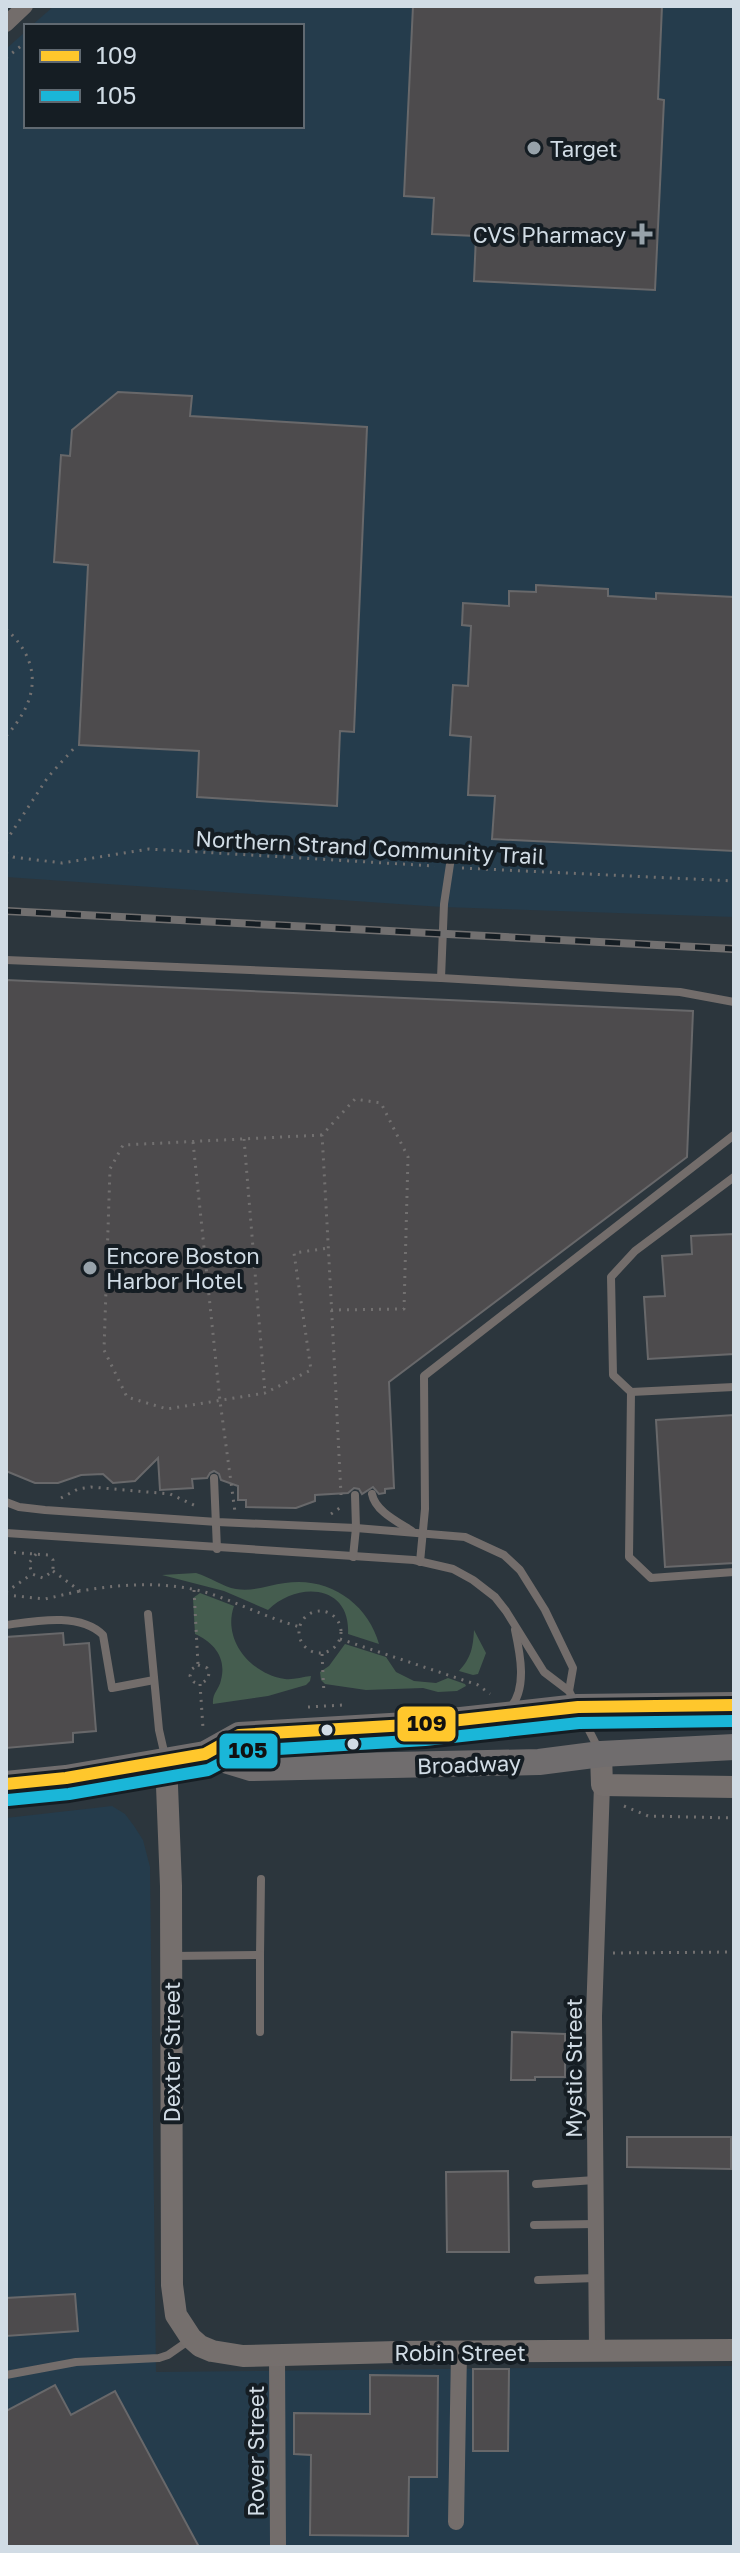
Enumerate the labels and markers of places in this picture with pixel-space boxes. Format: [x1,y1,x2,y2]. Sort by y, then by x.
place label: Target [550,135,618,162]
marker: Target [525,139,543,157]
place label: CVS Pharmacy [473,221,626,248]
marker: CVS Pharmacy [633,225,651,243]
place label: Encore Boston Harbor Hotel [106,1242,260,1294]
marker: Encore Boston Harbor Hotel [81,1259,99,1277]
unlabelled marker [319,1722,335,1738]
unlabelled marker [345,1736,361,1752]

